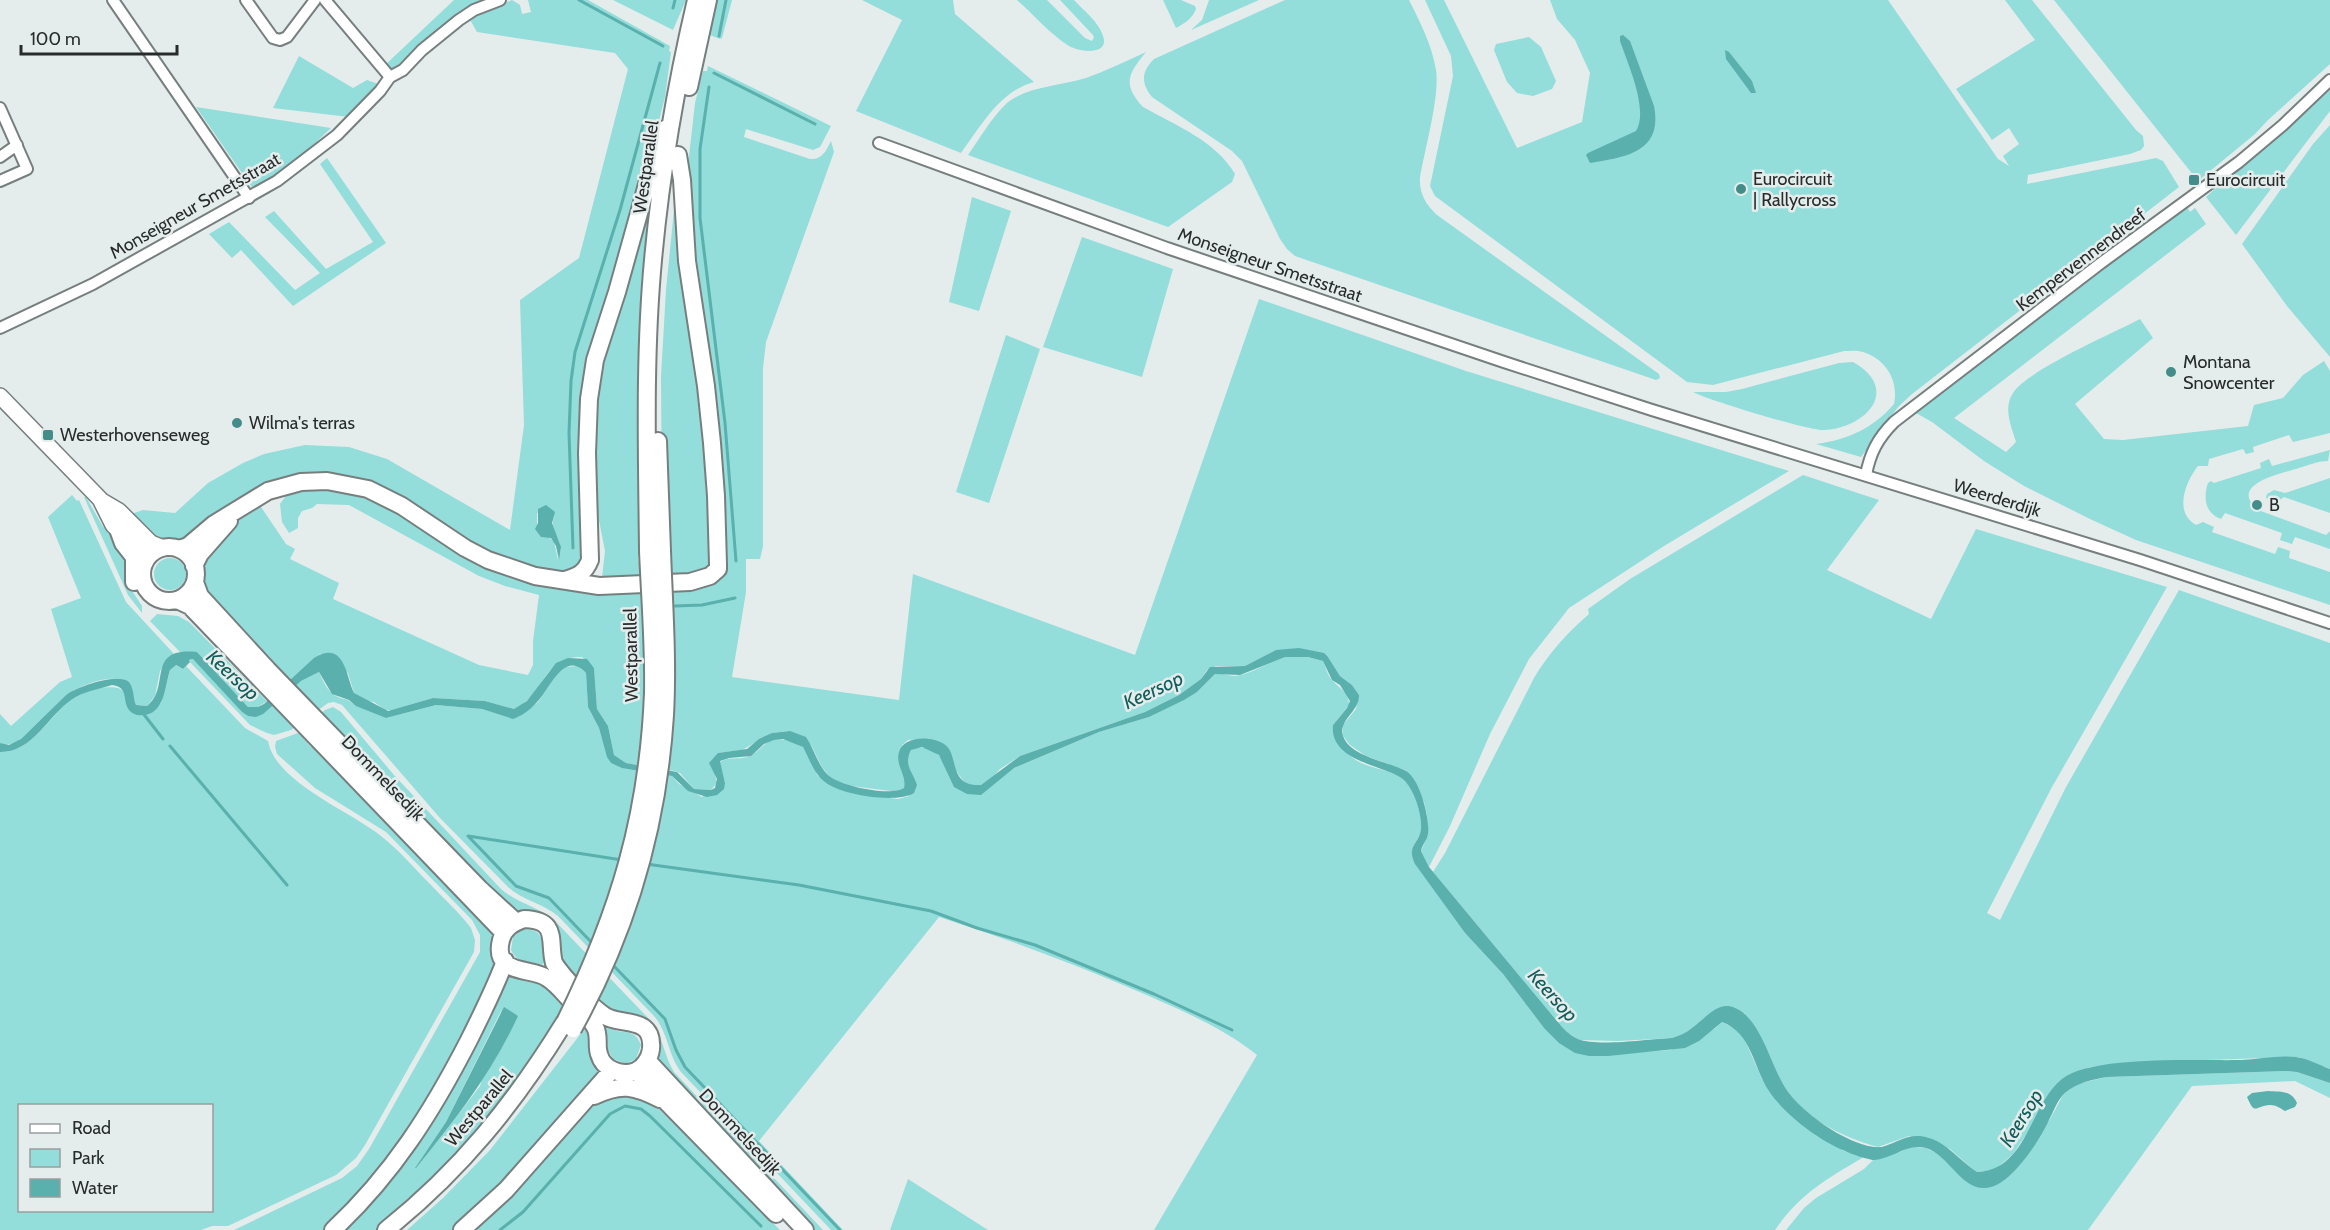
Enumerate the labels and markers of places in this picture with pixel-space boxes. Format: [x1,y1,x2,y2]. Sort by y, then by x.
place label: Eurocircuit | Rallycross [1753,168,1836,211]
place label: Eurocircuit [2206,169,2285,191]
marker: Eurocircuit [2187,173,2201,187]
marker: Eurocircuit | Rallycross [1734,182,1748,196]
place label: Montana Snowcenter [2183,351,2275,394]
marker: Montana Snowcenter [2164,365,2178,379]
place label: Wilma's terras [249,412,355,434]
marker: Wilma's terras [230,416,244,430]
place label: Westerhovenseweg [60,424,210,446]
marker: Westerhovenseweg [41,428,55,442]
place label: B [2269,494,2280,516]
marker: B [2250,498,2264,512]

